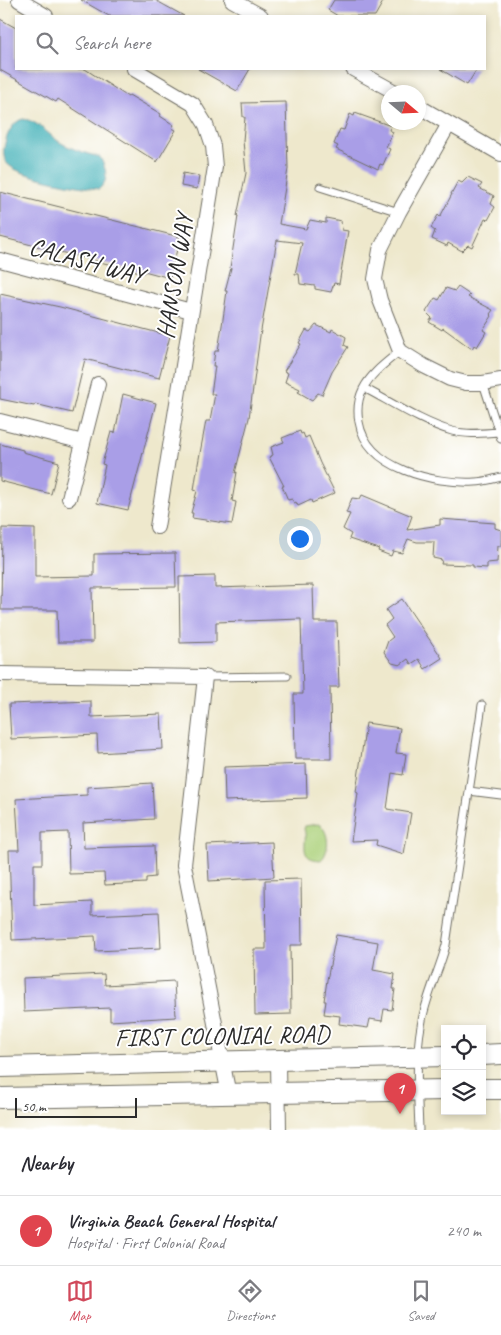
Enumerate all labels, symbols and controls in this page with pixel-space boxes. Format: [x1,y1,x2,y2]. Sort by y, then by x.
search box [15,15,486,70]
icon: search [33,29,61,57]
text: Search here [73,31,150,55]
north arrow [381,85,426,130]
street label: HANSON WAY [149,208,201,341]
street label: CALASH WAY [26,230,151,293]
your location [287,526,313,552]
street label: FIRST COLONIAL ROAD [115,1018,332,1054]
map controls [441,1025,486,1115]
button: locate [441,1025,486,1070]
button: layers [441,1070,486,1115]
pin: 1 [384,1073,416,1114]
scale bar [15,1095,138,1118]
text: 50 m [22,1098,46,1115]
text: Nearby [20,1150,73,1176]
text: Virginia Beach General Hospital [67,1209,274,1233]
text: 1 [32,1221,40,1241]
text: 240 m [447,1221,481,1241]
text: Hospital · First Colonial Road [67,1233,225,1253]
tab: Map [66,1277,94,1324]
tab: Directions [226,1277,275,1324]
tab: Saved [407,1277,435,1324]

